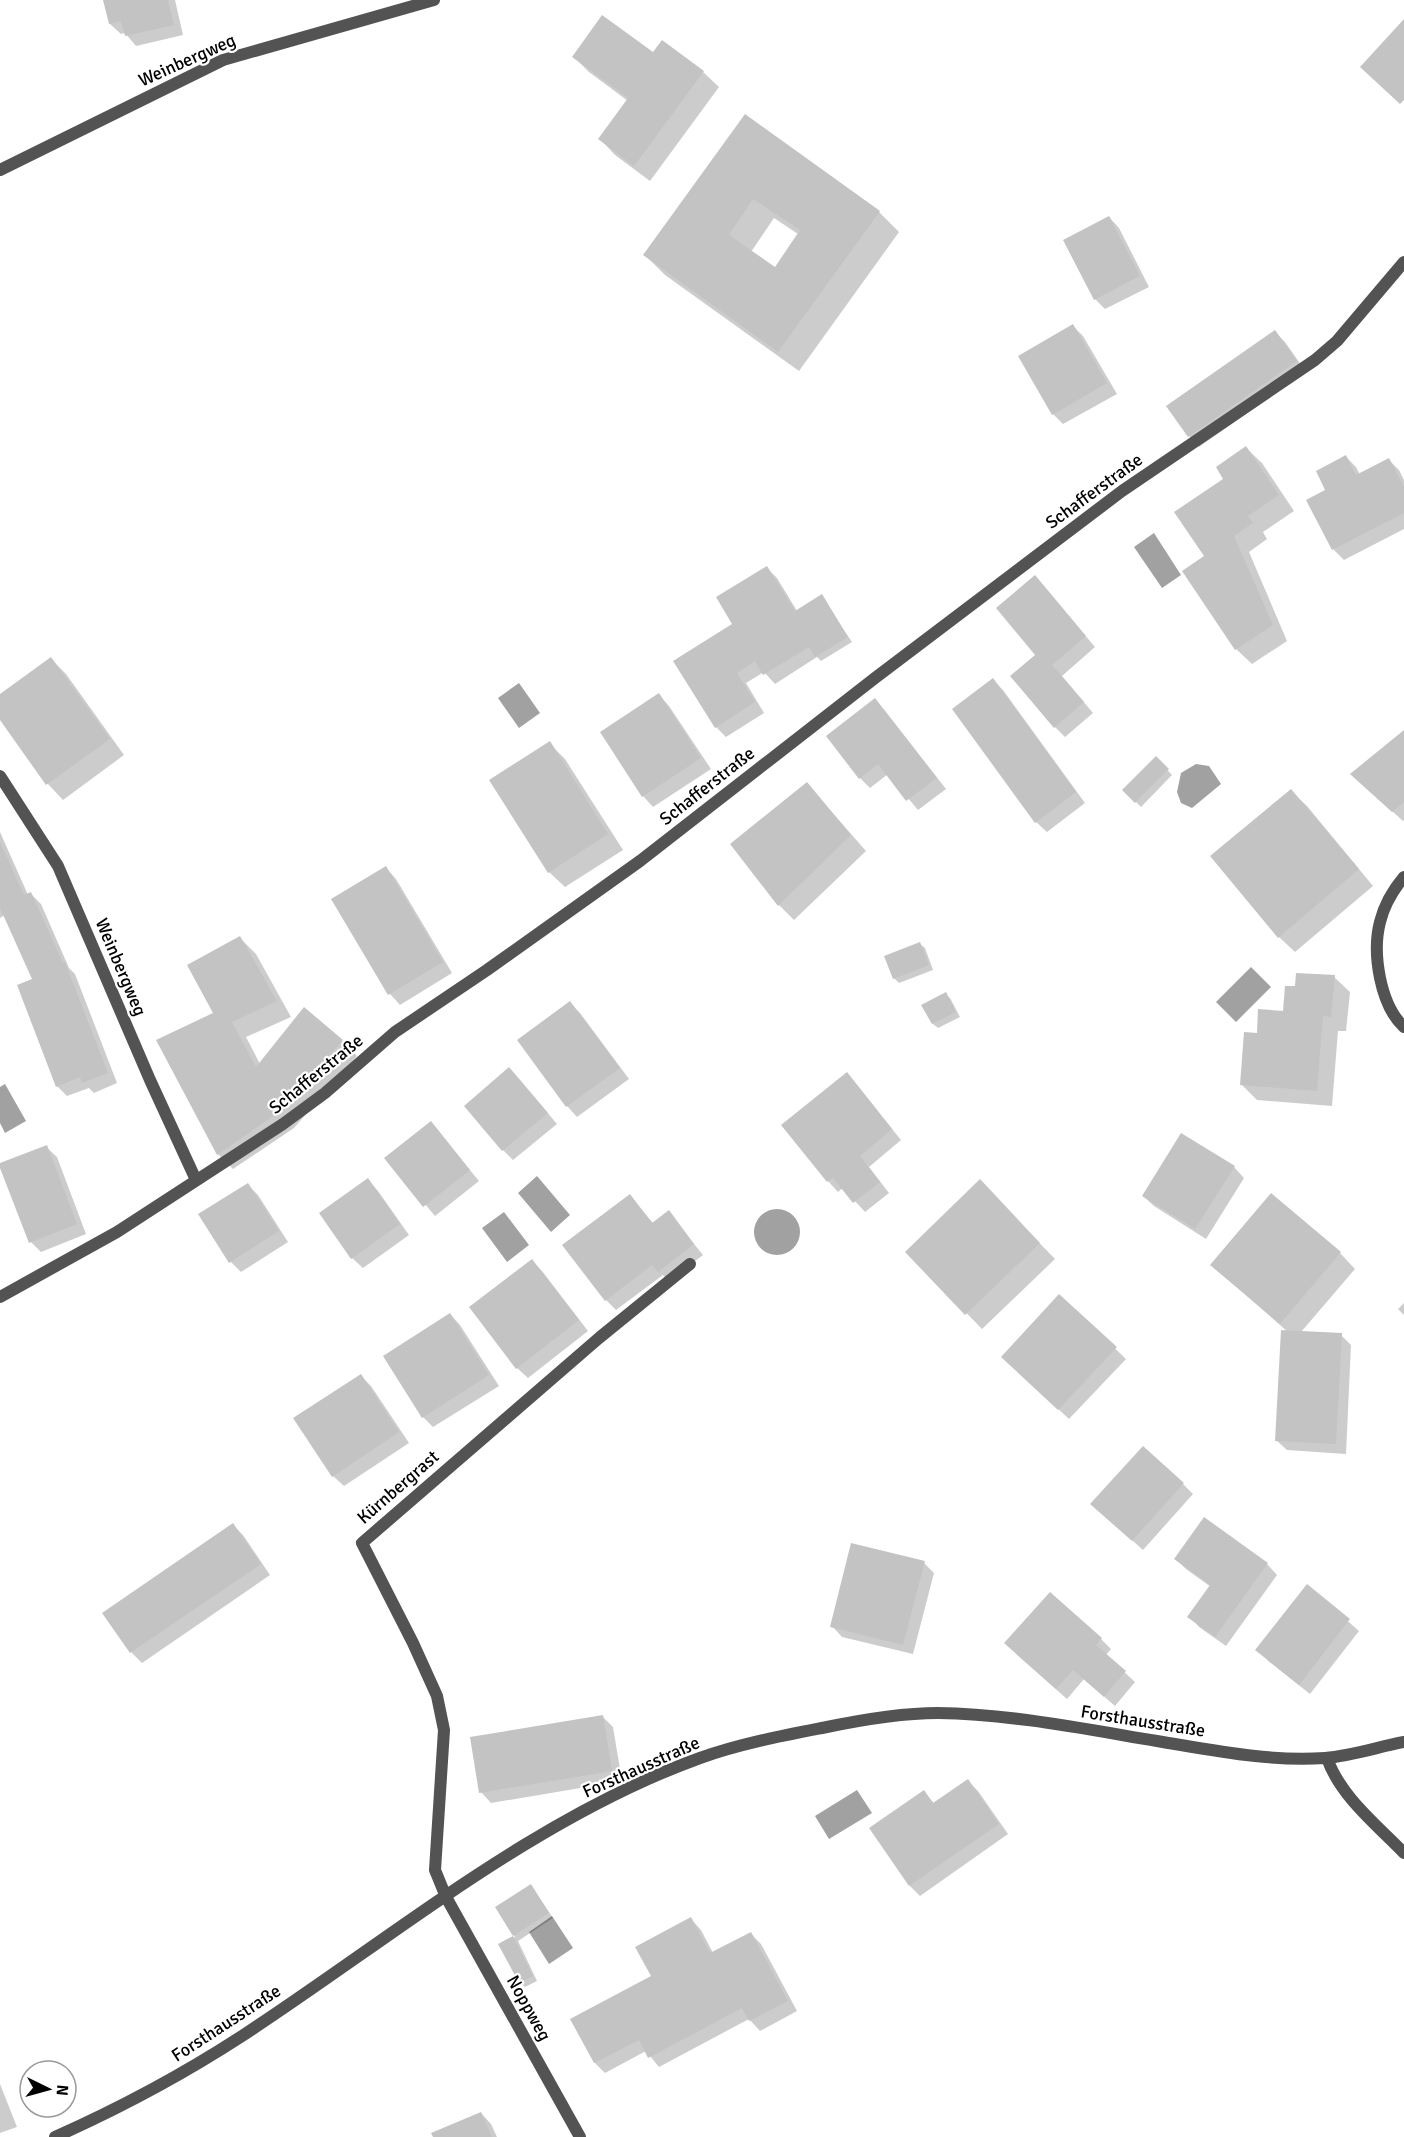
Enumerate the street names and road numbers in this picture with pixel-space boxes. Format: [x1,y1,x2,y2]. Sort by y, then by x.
street label: Weinbergweg [135,29,239,91]
street label: Schafferstraße [1041,448,1147,534]
street label: Schafferstraße [655,742,759,830]
street label: Weinbergweg [91,915,151,1019]
street label: Schafferstraße [265,1029,367,1119]
street label: Kürnbergrast [353,1446,443,1528]
street label: Forsthausstraße [1079,1700,1207,1742]
street label: Forsthausstraße [579,1731,703,1803]
street label: Noppweg [502,1971,556,2045]
street label: Forsthausstraße [167,1980,285,2066]

